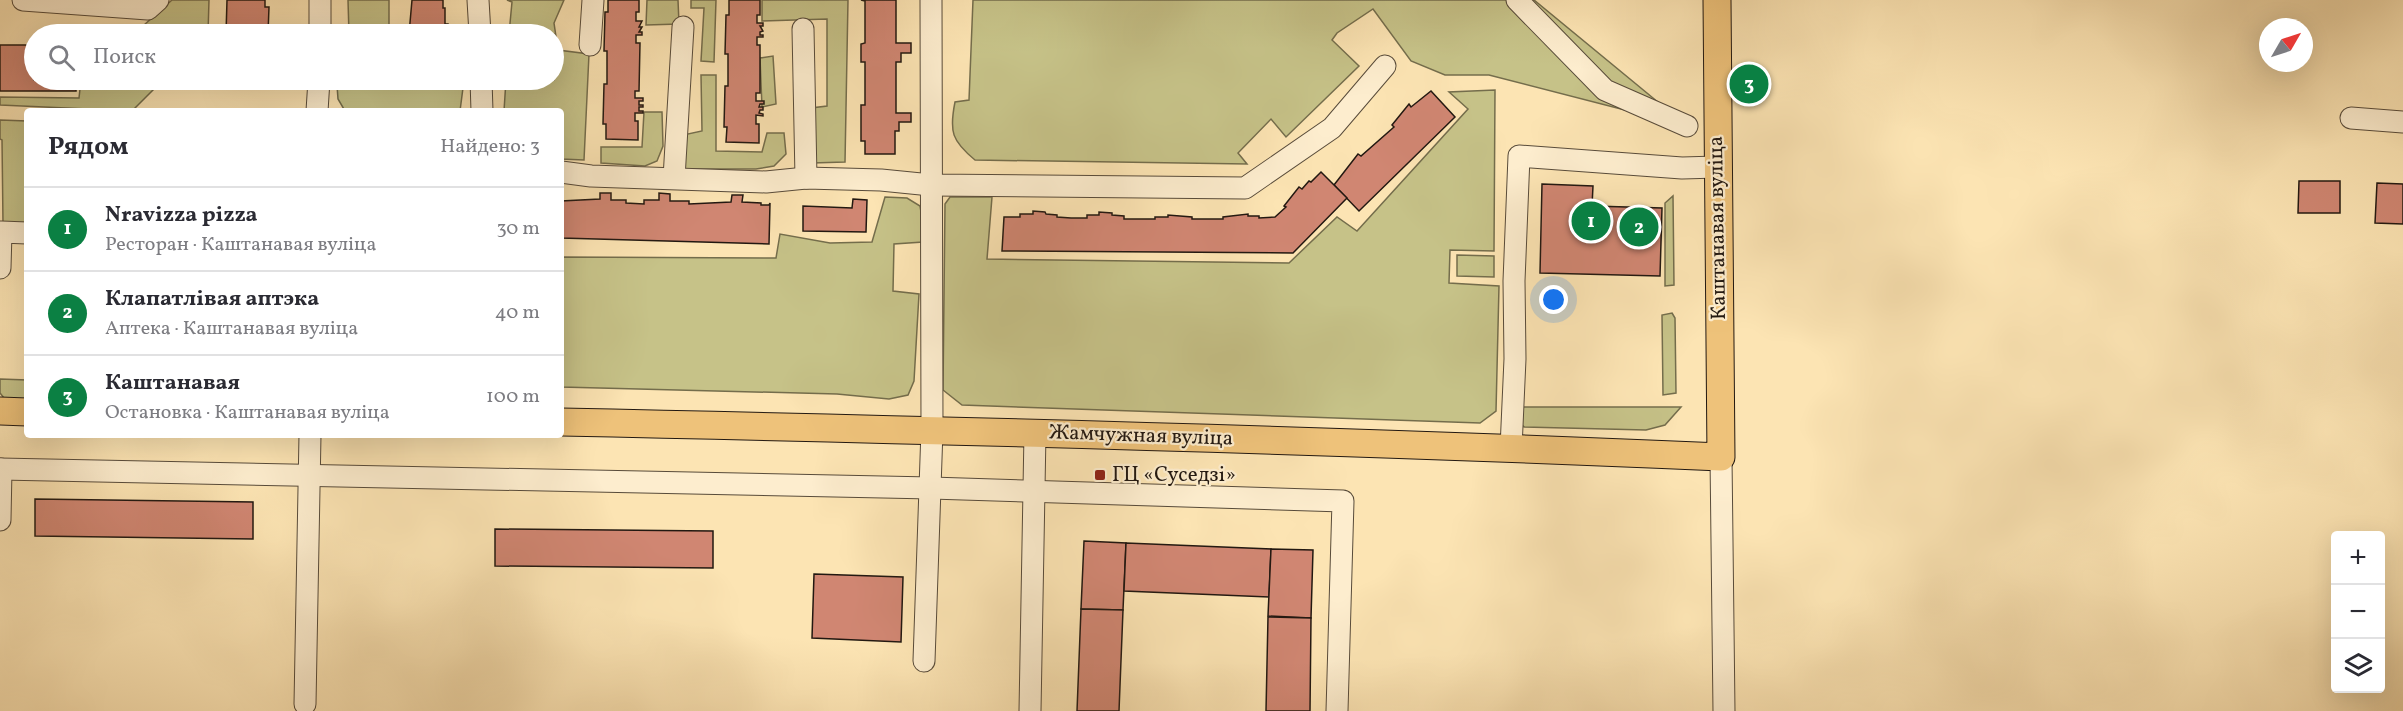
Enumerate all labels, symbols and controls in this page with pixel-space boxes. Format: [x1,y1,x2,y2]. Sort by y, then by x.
north arrow [2259,18,2313,72]
search box [24,24,564,90]
icon: search [45,41,78,74]
text: Поиск [93,42,156,73]
pin: 3 [1730,62,1768,106]
text: Рядом [48,129,128,165]
text: Найдено: 3 [440,133,540,161]
street label: Каштанавая вуліца [1702,136,1734,320]
pin: 1 [1572,198,1610,244]
text: Nravizza pizza [105,200,258,231]
pin: 2 [1620,204,1658,250]
text: 1 [63,215,72,243]
text: 30 m [496,215,540,243]
text: Ресторан · Каштанавая вуліца [105,231,376,259]
text: Клапатлівая аптэка [105,284,319,315]
your location [1539,285,1568,314]
text: 2 [62,299,73,327]
text: 40 m [495,299,540,327]
text: Аптека · Каштанавая вуліца [105,315,358,343]
text: Каштанавая [105,368,240,399]
text: 3 [62,383,73,411]
text: 100 m [486,383,540,411]
text: Остановка · Каштанавая вуліца [105,399,390,427]
street label: Жамчужная вуліца [1048,418,1234,454]
place label: ГЦ «Суседзі» [1112,461,1236,490]
marker: ГЦ «Суседзі» [1093,468,1107,482]
map controls [2331,531,2385,693]
button: + [2331,531,2385,585]
button: − [2331,585,2385,639]
button: layers [2331,639,2385,693]

